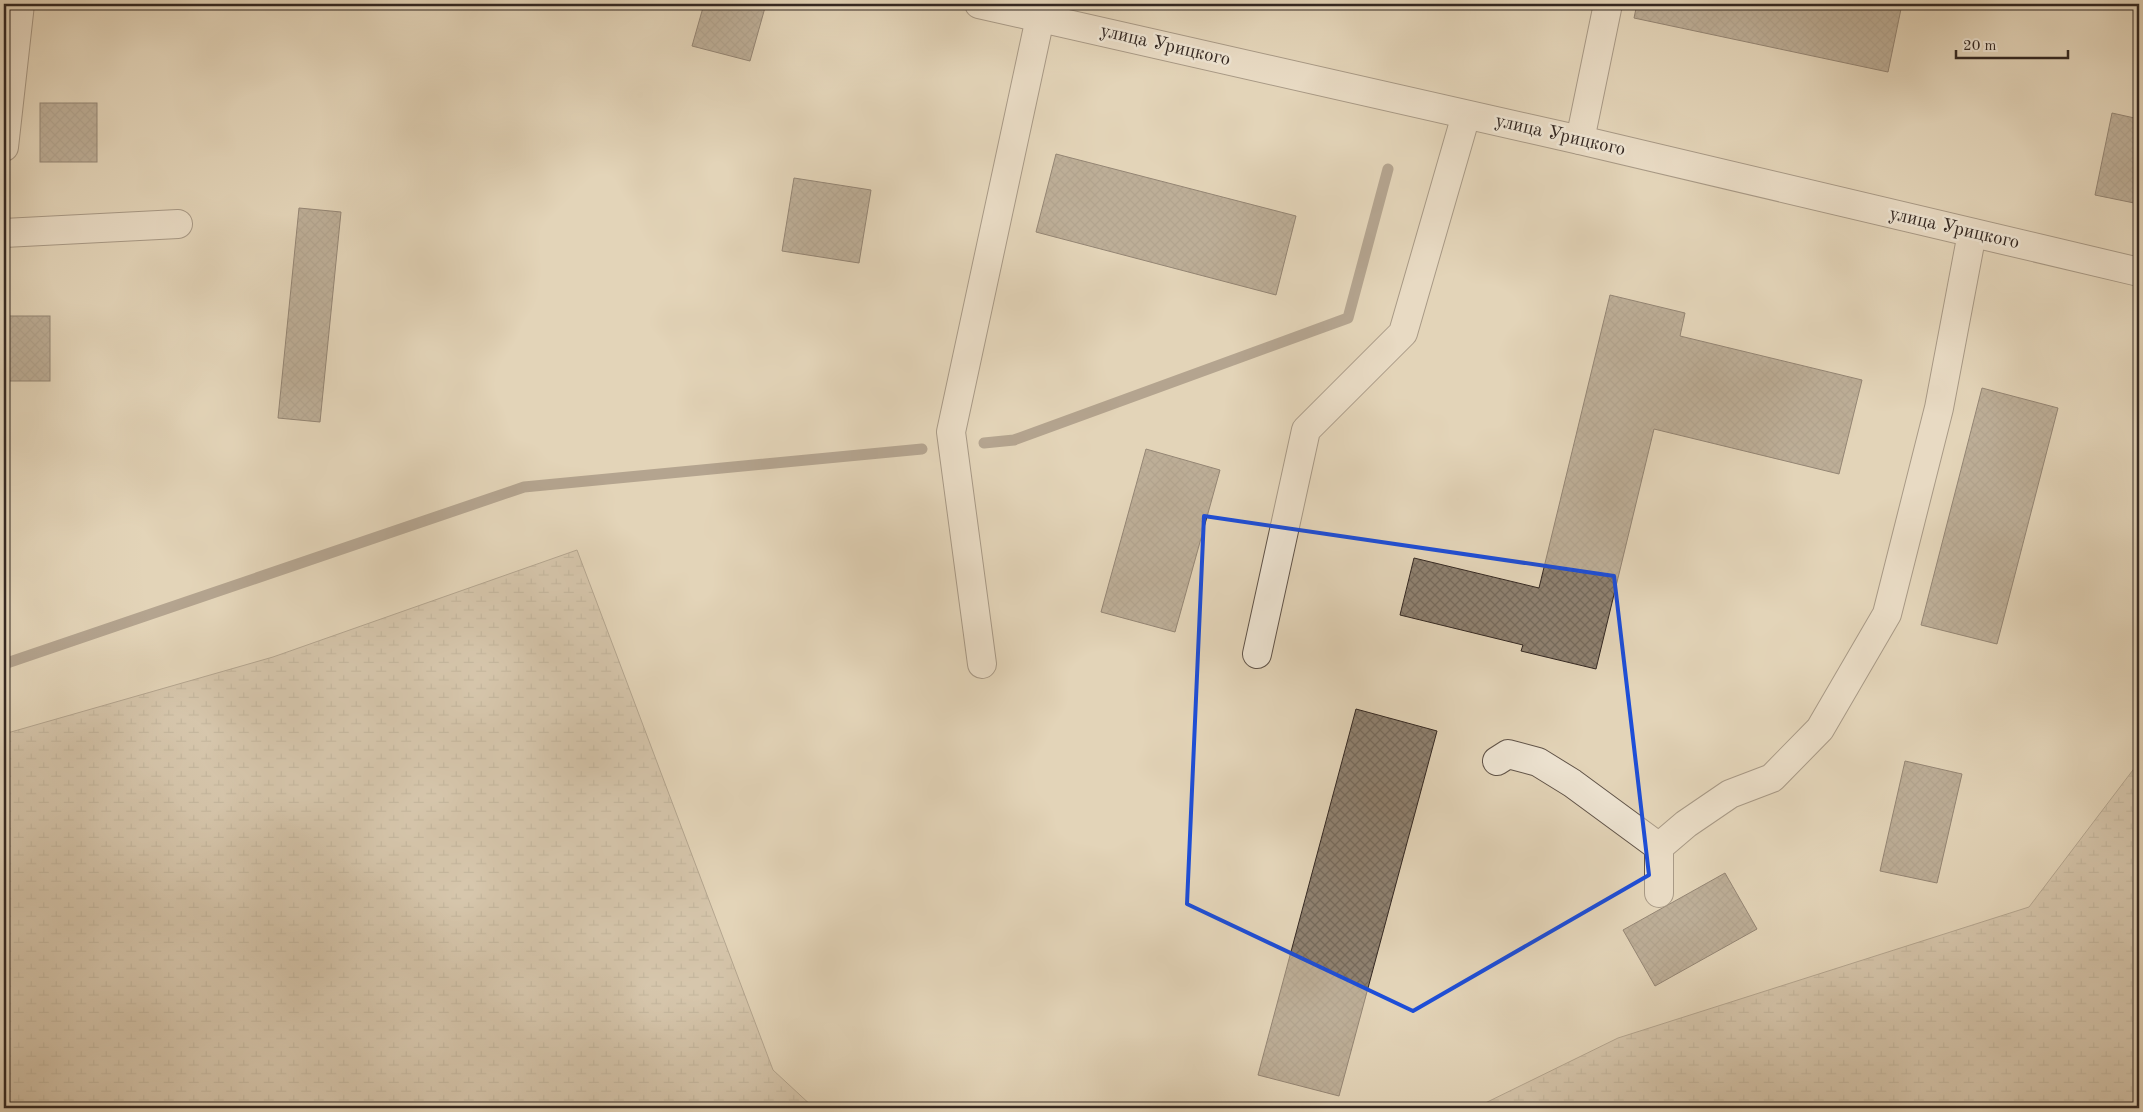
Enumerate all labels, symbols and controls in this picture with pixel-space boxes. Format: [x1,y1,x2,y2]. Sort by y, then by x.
street label: улица Урицкого [1098,22,1232,70]
scale bar [1956,28,2068,60]
text: 20 m [1963,39,1997,54]
street label: улица Урицкого [1493,112,1627,160]
street label: улица Урицкого [1887,205,2021,253]

